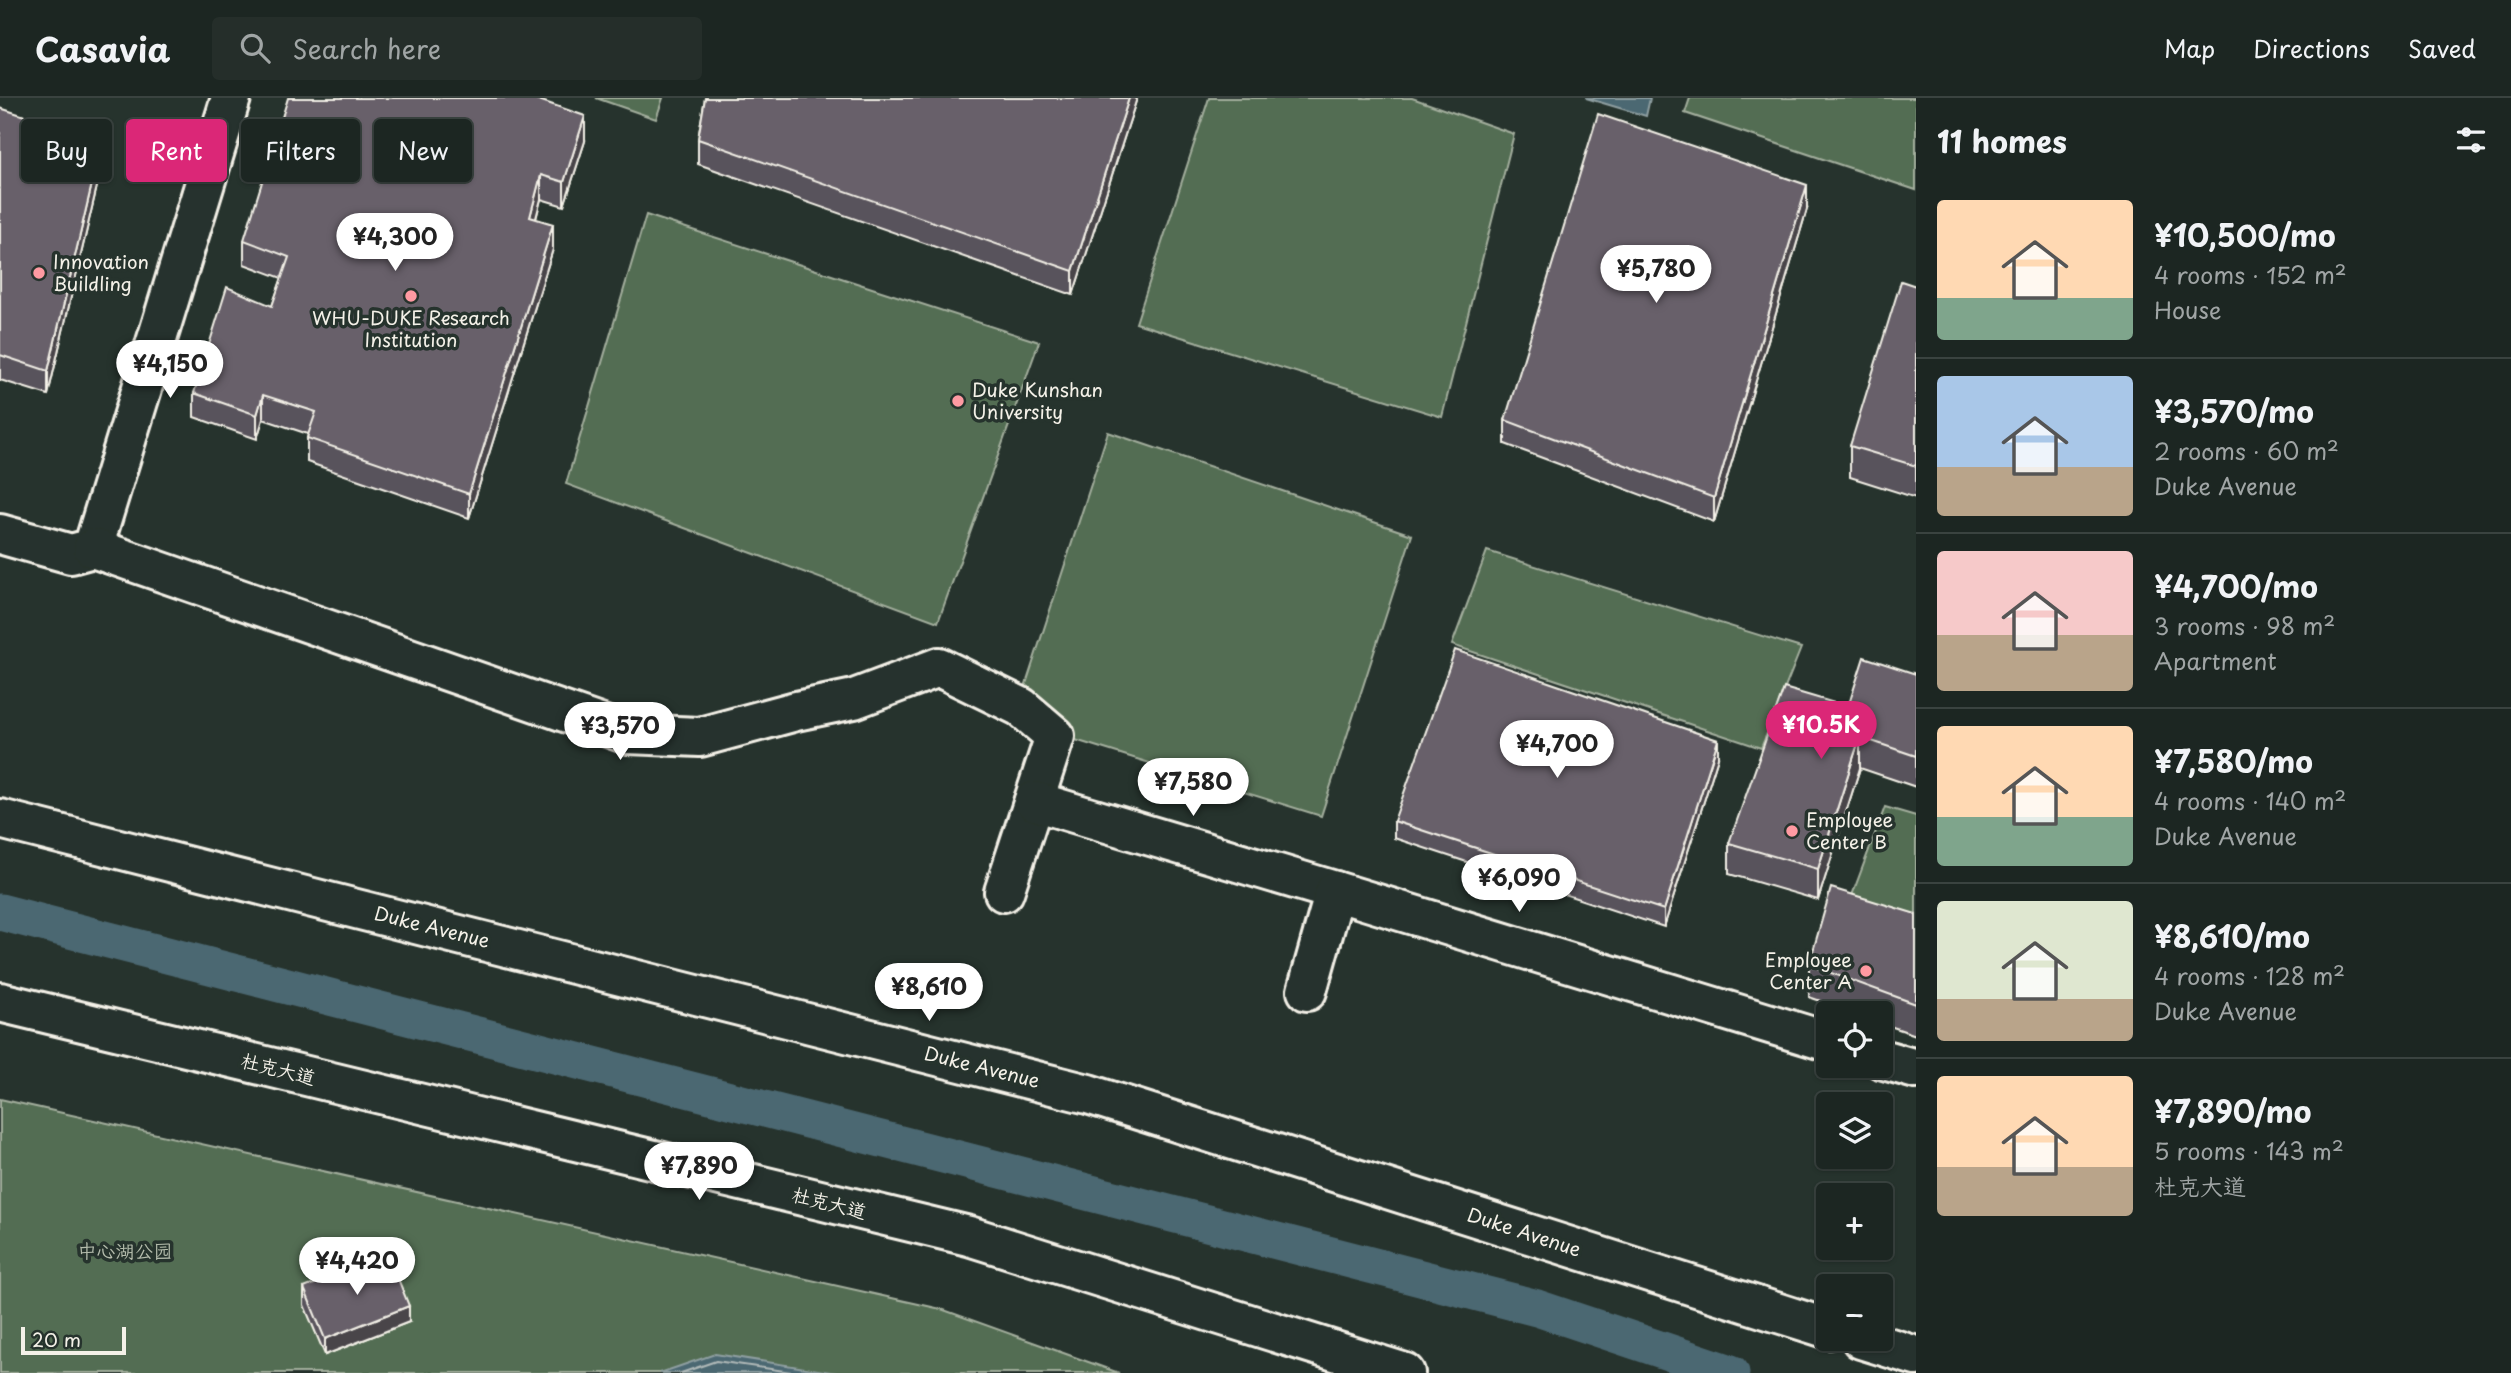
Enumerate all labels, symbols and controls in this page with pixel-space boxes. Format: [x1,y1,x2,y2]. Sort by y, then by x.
search box [212,17,702,80]
text: Casavia [35,23,170,73]
icon: search [236,29,274,67]
text: Search here [292,29,441,68]
text: Map [2164,30,2215,66]
text: Directions [2253,30,2370,66]
text: Saved [2408,30,2476,66]
text: 11 homes [1937,118,2067,163]
chip: Buy [21,119,112,182]
chip: Rent [126,119,227,182]
chip: Filters [241,119,360,182]
chip: New [374,119,472,182]
icon: filters [2452,121,2490,159]
text: ¥10,500/mo [2154,212,2336,257]
pin: ¥4,300 [338,214,452,273]
text: ¥4,300 [352,218,438,253]
icon: home [1993,228,2077,312]
pin: ¥5,780 [1599,246,1713,305]
place label: Innovation Buildling [53,247,149,297]
text: ¥5,780 [1616,250,1696,285]
text: 4 rooms · 152 m² [2154,257,2347,292]
marker: Innovation Buildling [31,265,47,281]
marker: WHU-DUKE Research Institution [403,288,419,304]
text: House [2154,292,2221,327]
place label: WHU-DUKE Research Institution [312,303,510,353]
pin: ¥4,150 [113,341,227,400]
text: ¥4,150 [132,345,208,380]
place label: Duke Kunshan University [972,375,1103,425]
text: ¥3,570/mo [2154,388,2314,433]
marker: Duke Kunshan University [950,393,966,409]
icon: home [1993,404,2077,488]
text: 2 rooms · 60 m² [2154,433,2339,468]
text: Duke Avenue [2154,468,2297,503]
text: ¥4,700/mo [2154,563,2318,608]
icon: home [1993,579,2077,663]
text: 3 rooms · 98 m² [2154,608,2335,643]
text: Apartment [2154,643,2277,678]
pin: ¥3,570 [563,702,677,762]
pin: ¥10.5K [1764,702,1878,761]
text: ¥10.5K [1782,706,1860,741]
text: ¥3,570 [580,707,660,742]
pin: ¥4,700 [1500,720,1614,780]
text: ¥4,700 [1516,725,1598,760]
text: ¥7,580/mo [2154,738,2313,783]
icon: home [1993,754,2077,838]
pin: ¥7,580 [1136,758,1250,818]
text: ¥7,580 [1154,763,1232,798]
text: 4 rooms · 140 m² [2154,783,2346,818]
place label: Employee Center B [1806,805,1893,855]
text: Duke Avenue [2154,818,2297,853]
marker: Employee Center B [1784,823,1800,839]
pin: ¥6,090 [1462,854,1576,914]
text: ¥6,090 [1477,859,1561,894]
street label: Duke Avenue [372,898,493,954]
text: ¥8,610/mo [2154,913,2310,958]
icon: home [1993,929,2077,1013]
place label: Employee Center A [1765,945,1852,995]
text: 4 rooms · 128 m² [2154,958,2345,993]
marker: Employee Center A [1858,963,1874,979]
pin: ¥8,610 [872,964,986,1023]
text: ¥8,610 [891,968,967,1003]
text: Duke Avenue [2154,993,2297,1028]
map controls [1816,1001,1893,1351]
button: locate [1816,1001,1893,1078]
street label: Duke Avenue [922,1038,1043,1094]
street label: 杜克大道 [238,1045,319,1091]
text: ¥7,890/mo [2154,1088,2311,1133]
button: layers [1816,1092,1893,1169]
icon: home [1993,1104,2077,1188]
text: 5 rooms · 143 m² [2154,1133,2344,1168]
pin: ¥7,890 [642,1142,756,1202]
text: ¥7,890 [660,1147,738,1182]
text: 杜克大道 [2154,1168,2246,1203]
street label: 杜克大道 [789,1179,870,1225]
button: + [1816,1183,1893,1260]
street label: Duke Avenue [1464,1199,1585,1263]
park label: 中心湖公园 [77,1236,173,1264]
pin: ¥4,420 [300,1238,414,1297]
text: ¥4,420 [315,1242,399,1277]
button: − [1816,1274,1893,1351]
scale bar [21,1324,126,1356]
text: 20 m [32,1325,81,1353]

